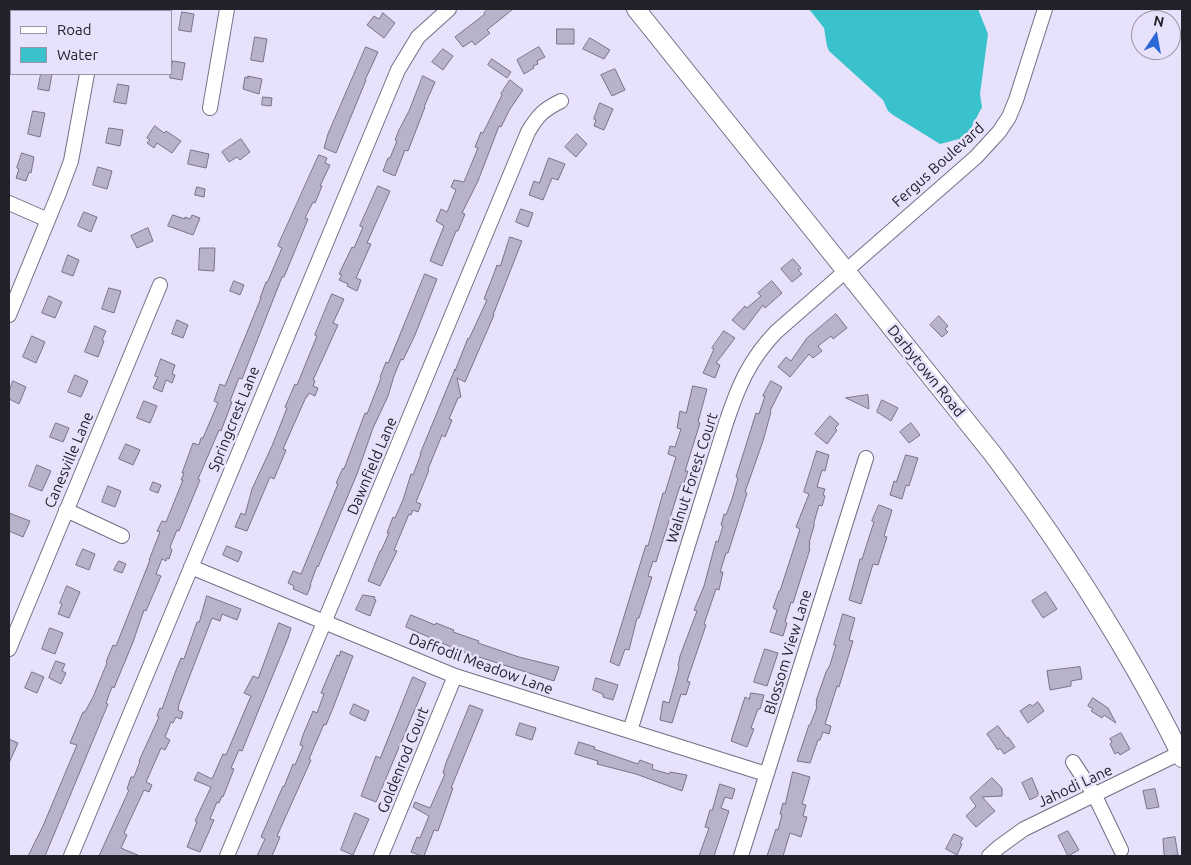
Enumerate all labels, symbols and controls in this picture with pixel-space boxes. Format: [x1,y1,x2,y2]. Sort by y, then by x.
legend [10,10,172,75]
north arrow [1131,10,1181,60]
text: N [1152,12,1166,30]
text: Road [57,21,92,38]
text: Water [57,46,98,63]
street label: Fergus Boulevard [888,119,988,211]
street label: Darbytown Road [884,322,968,420]
street label: Springcrest Lane [205,364,263,474]
street label: Canesville Lane [41,409,97,511]
street label: Walnut Forest Court [662,410,722,546]
street label: Dawnfield Lane [343,414,401,518]
street label: Blossom View Lane [760,587,816,717]
street label: Daffodil Meadow Lane [406,630,556,698]
street label: Goldenrod Court [373,704,433,816]
street label: Jahodi Lane [1035,761,1115,811]

